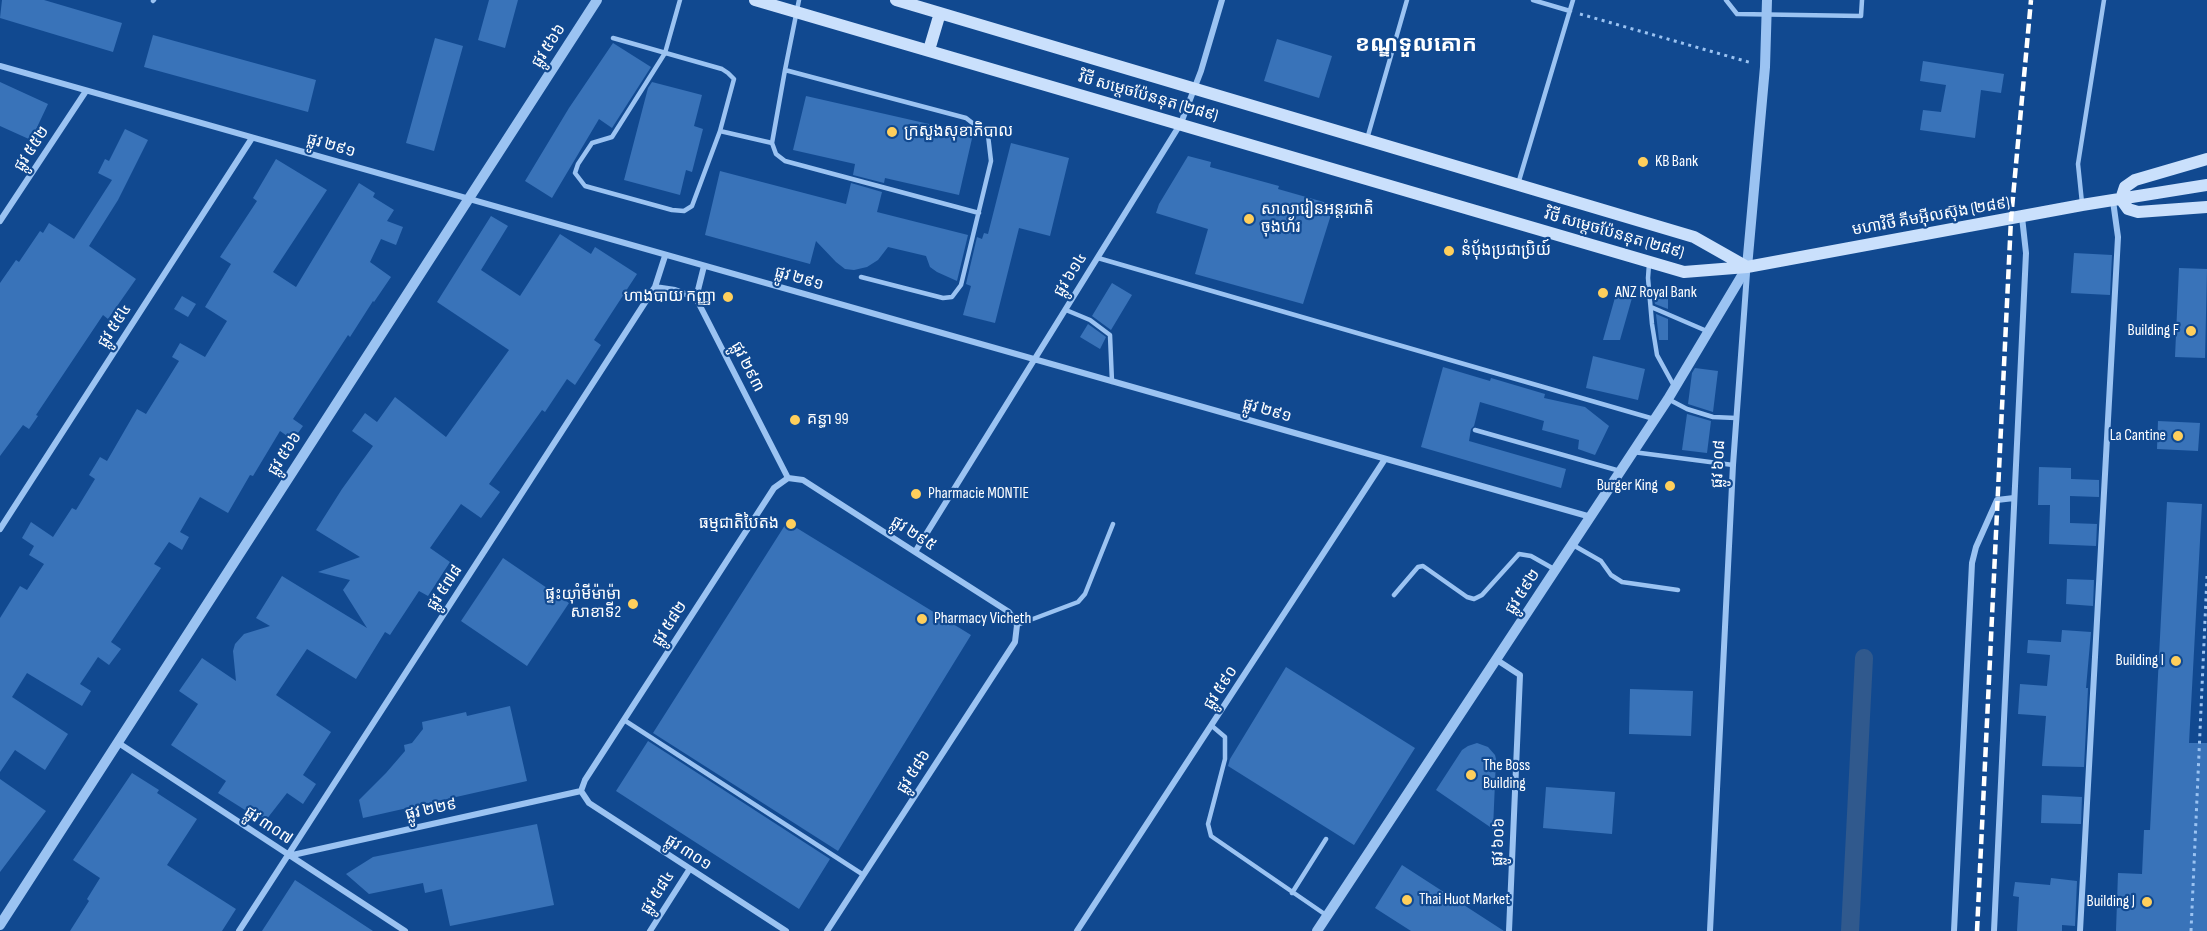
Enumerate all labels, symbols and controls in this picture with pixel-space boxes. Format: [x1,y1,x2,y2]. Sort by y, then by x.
street label: ផ្លូវ ៥៦៦ [528,20,570,72]
district label: ខណ្ឌទួលគោក [1355,32,1477,58]
street label: វិថី សម្តេចប៉ែននុត (២៨៩) [1076,68,1220,126]
place label: ក្រសួងសុខាភិបាល [904,122,1013,142]
street label: ផ្លូវ ៥៥២ [10,123,54,175]
marker: ក្រសួងសុខាភិបាល [885,125,899,139]
street label: ផ្លូវ ២៩១ [304,130,358,162]
place label: KB Bank [1655,152,1698,172]
marker: KB Bank [1636,155,1650,169]
street label: មហាវិថី គីមអ៊ីលស៊ុង (២៨៩) [1851,194,2011,240]
place label: សាលារៀនអន្តរជាតិ ចុងហ័រ [1261,200,1374,238]
street label: វិថី សម្តេចប៉ែននុត (២៨៩) [1542,205,1686,263]
marker: សាលារៀនអន្តរជាតិ ចុងហ័រ [1242,212,1256,226]
place label: នំបុ័ងប្រជាប្រិយ៍ [1461,241,1551,261]
marker: នំបុ័ងប្រជាប្រិយ៍ [1442,244,1456,258]
street label: ផ្លូវ ៦១៤ [1050,249,1092,301]
street label: ផ្លូវ ២៩១ [772,263,826,295]
place label: ANZ Royal Bank [1615,283,1697,303]
marker: ANZ Royal Bank [1596,286,1610,300]
place label: ហាងបាយ កញ្ញា [624,287,716,307]
marker: ហាងបាយ កញ្ញា [721,290,735,304]
street label: ផ្លូវ ៥៥៤ [94,300,136,352]
place label: Building F [2128,321,2179,341]
marker: Building F [2184,324,2198,338]
street label: ផ្លូវ ២៩៣ [726,339,768,395]
street label: ផ្លូវ ២៩១ [1240,395,1294,427]
place label: គន្ធា 99 [807,410,849,430]
marker: គន្ធា 99 [788,413,802,427]
place label: La Cantine [2110,426,2166,446]
street label: ផ្លូវ ៥៦៦ [264,428,306,480]
marker: La Cantine [2171,429,2185,443]
street label: ផ្លូវ ៦០៨ [1708,439,1730,489]
place label: Burger King [1597,476,1658,496]
marker: Burger King [1663,479,1677,493]
place label: Pharmacie MONTIE [928,484,1029,504]
marker: Pharmacie MONTIE [909,487,923,501]
street label: ផ្លូវ ២៩៥ [887,512,939,556]
place label: ធម្មជាតិបៃតង [699,514,779,534]
marker: ធម្មជាតិបៃតង [784,517,798,531]
street label: ផ្លូវ ៥៧៨ [423,561,467,615]
street label: ផ្លូវ ៥៩២ [1501,566,1545,618]
place label: ផ្ទះយ៉ាំមីម៉ាម៉ា សាខាទី2 [545,585,621,623]
marker: ផ្ទះយ៉ាំមីម៉ាម៉ា សាខាទី2 [626,597,640,611]
street label: ផ្លូវ ៥៨២ [648,598,692,650]
place label: Pharmacy Vicheth [934,609,1031,629]
marker: Pharmacy Vicheth [915,612,929,626]
place label: Building I [2116,651,2164,671]
marker: Building I [2169,654,2183,668]
street label: ផ្លូវ ៥៩០ [1200,662,1242,714]
street label: ផ្លូវ ៥៨៦ [893,746,935,798]
place label: The Boss Building [1483,756,1530,794]
marker: The Boss Building [1464,768,1478,782]
street label: ផ្លូវ ២២៩ [404,795,458,825]
street label: ផ្លូវ ៣០៧ [240,803,296,849]
street label: ផ្លូវ ៦០៦ [1489,817,1509,867]
street label: ផ្លូវ ៣០១ [661,831,715,875]
street label: ផ្លូវ ៥៨៤ [637,867,679,919]
place label: Thai Huot Market [1419,890,1510,910]
place label: Building J [2087,892,2135,912]
marker: Thai Huot Market [1400,893,1414,907]
marker: Building J [2140,895,2154,909]

